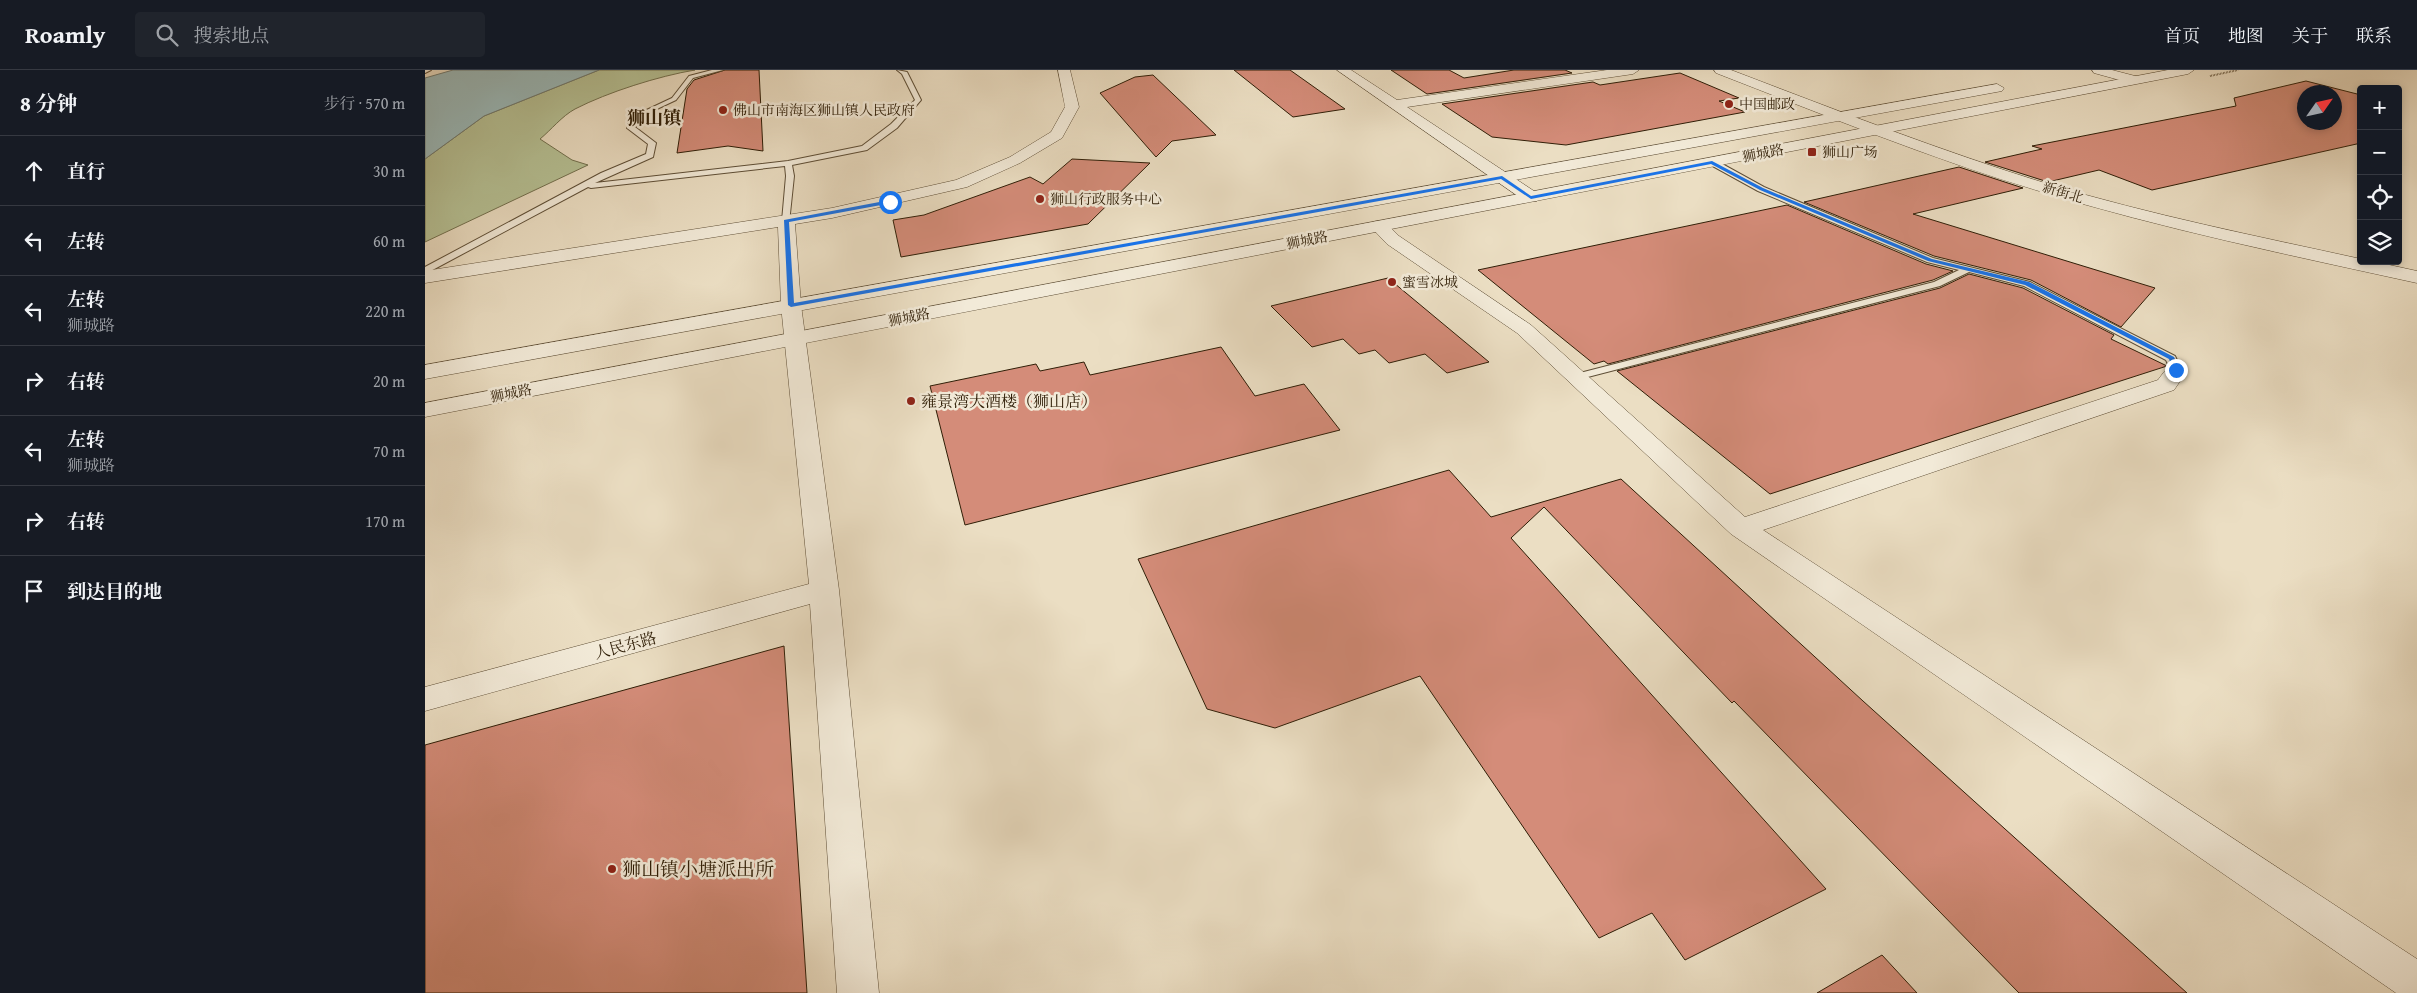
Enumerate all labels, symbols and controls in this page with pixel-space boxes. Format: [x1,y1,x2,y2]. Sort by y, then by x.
search box [135,12,485,57]
text: Roamly [25,17,105,52]
icon: search [153,21,181,49]
text: 搜索地点 [193,21,269,49]
text: 首页 [2164,22,2200,49]
text: 地图 [2228,22,2264,49]
text: 关于 [2292,22,2328,49]
text: 联系 [2356,22,2392,49]
north arrow [2297,85,2342,130]
map controls [2357,85,2402,265]
button: + [2357,85,2402,130]
text: 8 分钟 [20,88,78,119]
text: 步行 · 570 m [324,91,405,115]
place label: 中国邮政 [1739,94,1795,114]
marker: 中国邮政 [1723,98,1735,110]
place label: 佛山市南海区狮山镇人民政府 [733,100,915,120]
district label: 狮山镇 [627,104,682,131]
marker: 佛山市南海区狮山镇人民政府 [717,104,729,116]
button: − [2357,130,2402,175]
street label: 狮城路 [1740,139,1786,167]
place label: 狮山广场 [1822,142,1878,162]
marker: 狮山广场 [1806,146,1818,158]
icon: ahead [20,157,48,185]
text: 直行 [67,157,105,185]
text: 30 m [373,159,405,183]
button: locate [2357,175,2402,220]
street label: 新街北 [2040,176,2086,208]
place label: 狮山行政服务中心 [1050,189,1162,209]
route start [879,191,902,214]
marker: 狮山行政服务中心 [1034,193,1046,205]
button: layers [2357,220,2402,265]
street label: 狮城路 [1284,226,1330,254]
icon: left [20,227,48,255]
text: 左转 [67,227,105,255]
text: 60 m [373,229,405,253]
place label: 蜜雪冰城 [1402,272,1458,292]
marker: 蜜雪冰城 [1386,276,1398,288]
text: 左转 [67,285,105,313]
icon: left [20,297,48,325]
text: 220 m [365,299,405,323]
street label: 狮城路 [886,303,932,331]
text: 狮城路 [67,313,115,337]
route end [2165,359,2188,382]
icon: right [20,367,48,395]
text: 右转 [67,367,105,395]
text: 20 m [373,369,405,393]
street label: 狮城路 [488,379,534,407]
place label: 雍景湾大酒楼（狮山店） [921,389,1097,413]
marker: 雍景湾大酒楼（狮山店） [905,395,917,407]
text: 左转 [67,425,105,453]
icon: left [20,437,48,465]
text: 70 m [373,439,405,463]
text: 狮城路 [67,453,115,477]
icon: right [20,507,48,535]
text: 右转 [67,507,105,535]
text: 170 m [365,509,405,533]
icon: arrive [20,577,48,605]
text: 到达目的地 [67,577,162,605]
street label: 人民东路 [591,625,659,665]
place label: 狮山镇小塘派出所 [622,855,774,883]
marker: 狮山镇小塘派出所 [606,863,618,875]

